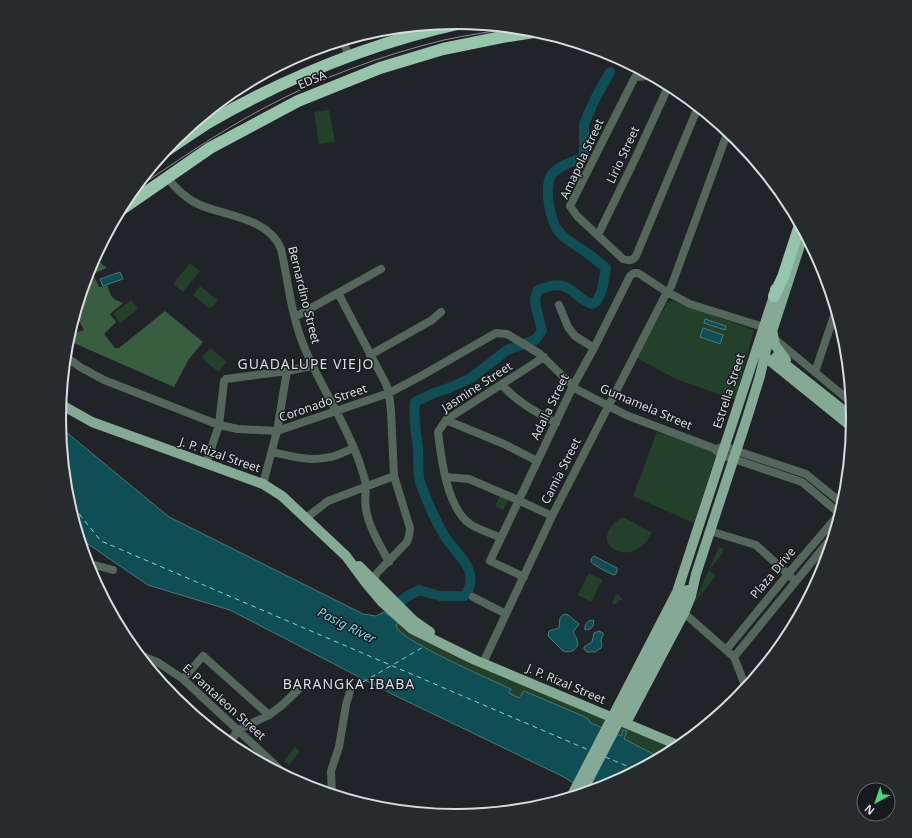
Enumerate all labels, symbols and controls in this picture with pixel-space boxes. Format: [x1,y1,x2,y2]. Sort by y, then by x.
street label: EDSA [295,66,329,93]
street label: Amapola Street [556,115,608,202]
street label: Lirio Street [602,123,643,186]
street label: Bernardino Street [284,244,325,346]
street label: Estrella Street [708,351,749,430]
district label: GUADALUPE VIEJO [238,354,374,373]
street label: Jasmine Street [437,357,516,416]
street label: Adalla Street [526,370,573,443]
street label: Coronado Street [276,379,370,426]
street label: Gumamela Street [598,379,695,434]
street label: J. P. Rizal Street [177,432,263,477]
street label: Camia Street [537,434,585,507]
street label: Plaza Drive [746,543,799,602]
water label: Pasig River [315,603,380,648]
street label: J. P. Rizal Street [523,659,609,708]
street label: E. Pantaleon Street [179,660,270,744]
district label: BARANGKA IBABA [283,674,415,693]
north arrow [856,782,896,822]
text: N [861,801,878,819]

